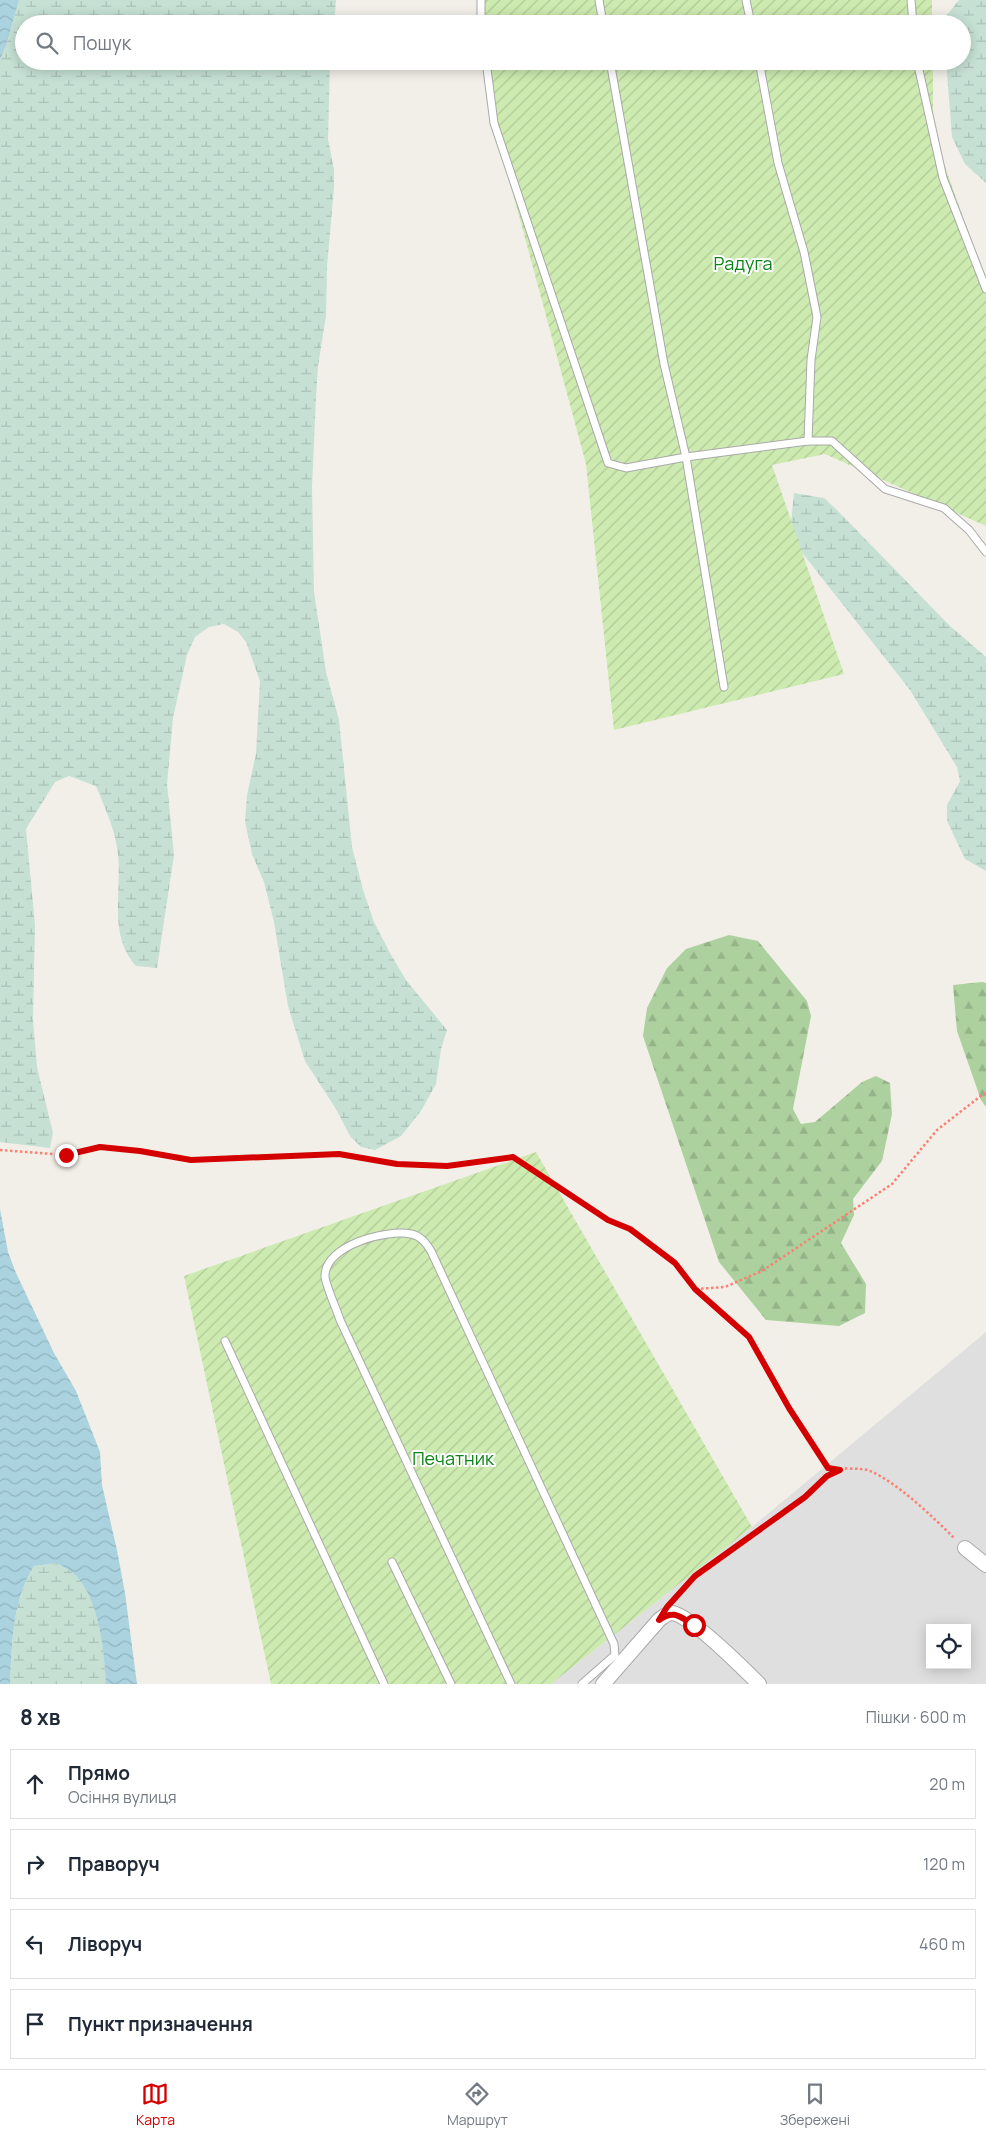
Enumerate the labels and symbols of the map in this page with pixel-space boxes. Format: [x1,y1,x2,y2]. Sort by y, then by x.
park label: Радуга [713,251,773,275]
route end [55,1144,78,1167]
park label: Печатник [412,1446,495,1470]
route start [683,1614,706,1637]

